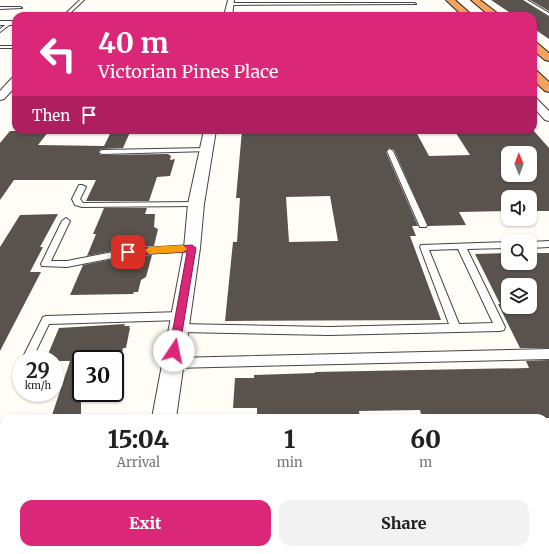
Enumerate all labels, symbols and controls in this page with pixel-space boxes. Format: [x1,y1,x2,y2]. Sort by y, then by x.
text: 40 m [98,25,169,61]
icon: left [32,28,84,80]
text: Victorian Pines Place [98,60,278,83]
icon: arrive [78,104,100,126]
text: Then [32,106,70,125]
north arrow [501,146,537,182]
map controls [501,146,537,314]
button: sound [501,190,537,226]
button: search [501,234,537,270]
pin [111,235,145,269]
icon: arrive [117,241,139,263]
button: layers [501,278,537,314]
position arrow [153,330,195,372]
speed limit sign: 30 [72,350,124,402]
text: 29 [26,358,50,383]
text: km/h [25,379,51,392]
text: 15:04 [108,424,169,455]
text: 1 [284,424,295,455]
text: 60 [410,424,441,455]
text: Arrival [117,454,160,471]
text: min [277,454,303,471]
text: m [419,454,432,471]
button: Exit [20,500,271,546]
button: Share [279,500,529,546]

